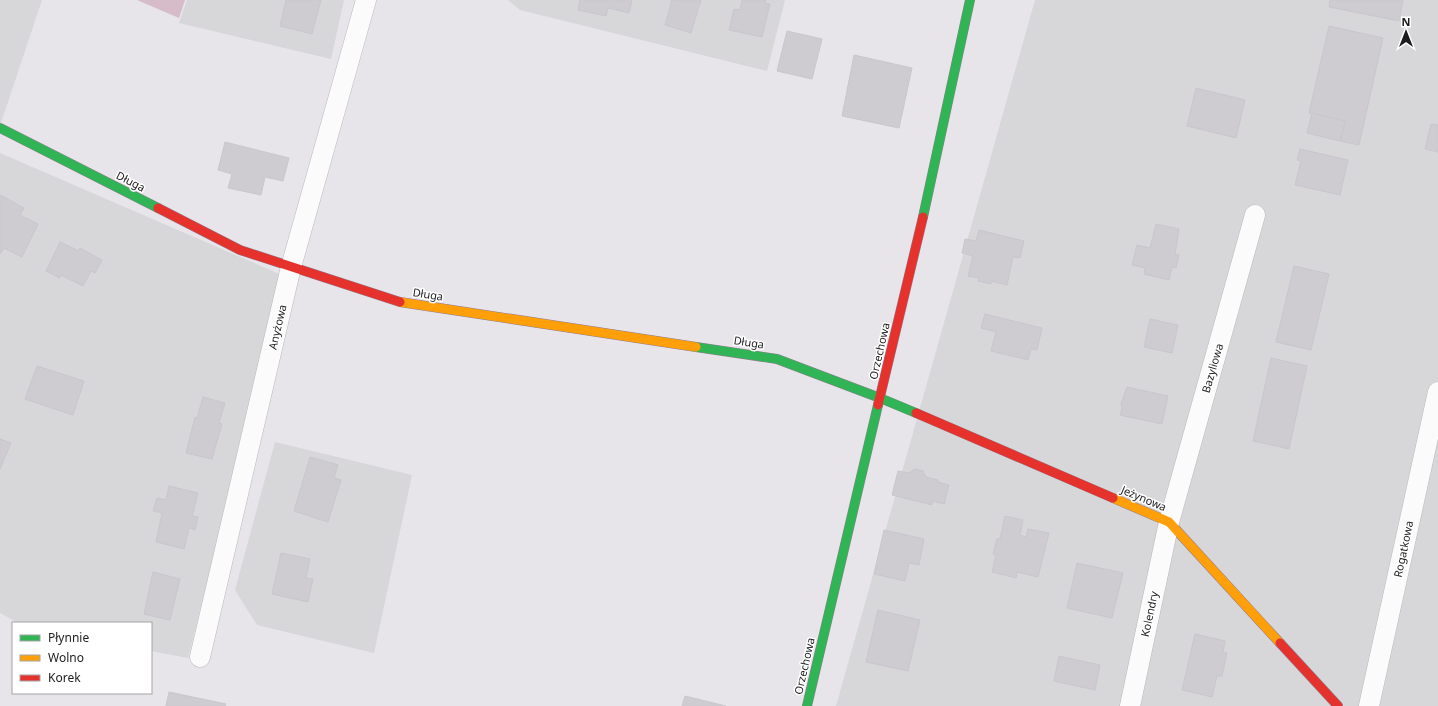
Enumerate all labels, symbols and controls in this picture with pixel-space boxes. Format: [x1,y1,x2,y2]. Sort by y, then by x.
north arrow [1386,12,1426,52]
text: N [1402,14,1410,29]
street label: Długa [114,167,148,195]
street label: Długa [412,284,444,304]
street label: Anyżowa [265,303,289,351]
street label: Orzechowa [865,321,893,381]
street label: Długa [733,332,765,352]
street label: Bazyliowa [1198,341,1226,395]
street label: Jeżynowa [1118,481,1169,514]
street label: Rogatkowa [1390,519,1416,579]
street label: Kolendry [1137,589,1161,638]
legend [12,622,152,694]
text: Płynnie [48,629,89,646]
street label: Orzechowa [790,636,818,696]
text: Wolno [48,649,84,666]
text: Korek [48,669,81,686]

